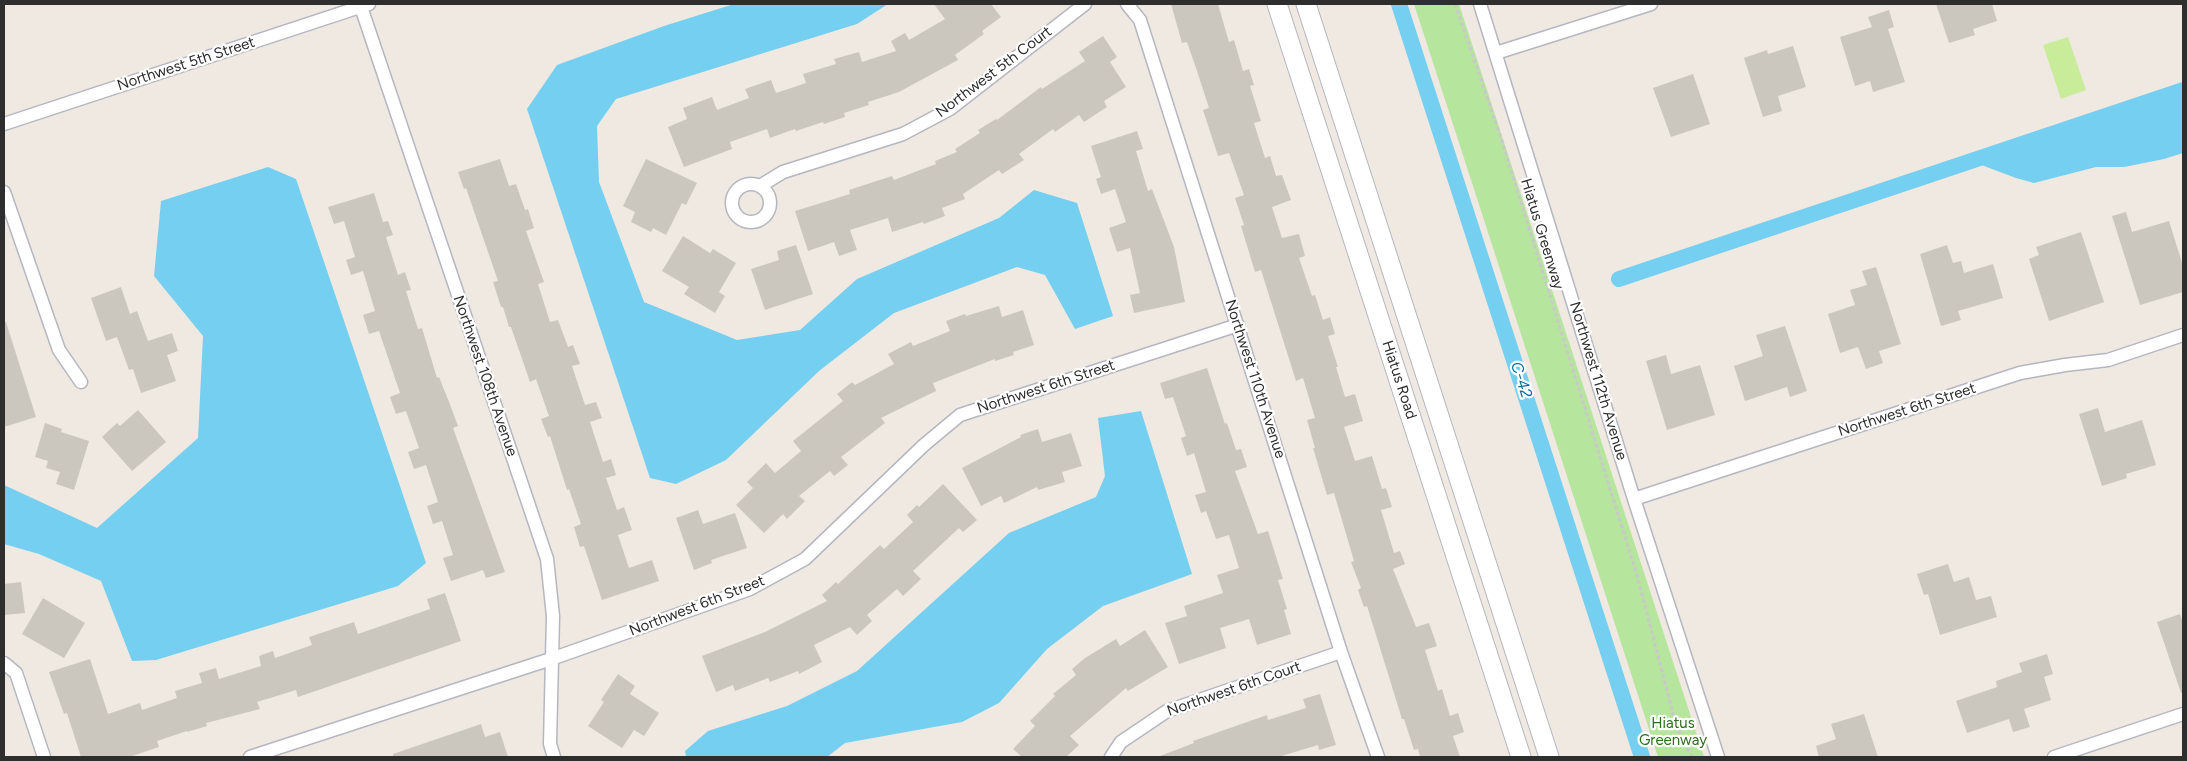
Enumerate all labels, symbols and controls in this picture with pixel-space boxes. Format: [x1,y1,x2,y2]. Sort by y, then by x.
street label: Northwest 5th Court [933,23,1055,121]
street label: Northwest 5th Street [115,33,257,95]
street label: Hiatus Greenway [1517,176,1567,292]
street label: Northwest 108th Avenue [449,293,521,459]
street label: Northwest 110th Avenue [1221,297,1289,461]
street label: Northwest 112th Avenue [1565,300,1631,462]
street label: Hiatus Road [1378,338,1420,422]
street label: Northwest 6th Street [975,356,1117,418]
water label: C-42 [1506,359,1536,401]
street label: Northwest 6th Street [1836,379,1978,441]
street label: Northwest 6th Street [627,572,767,640]
street label: Northwest 6th Court [1165,658,1303,720]
park label: Hiatus Greenway [1639,715,1707,750]

